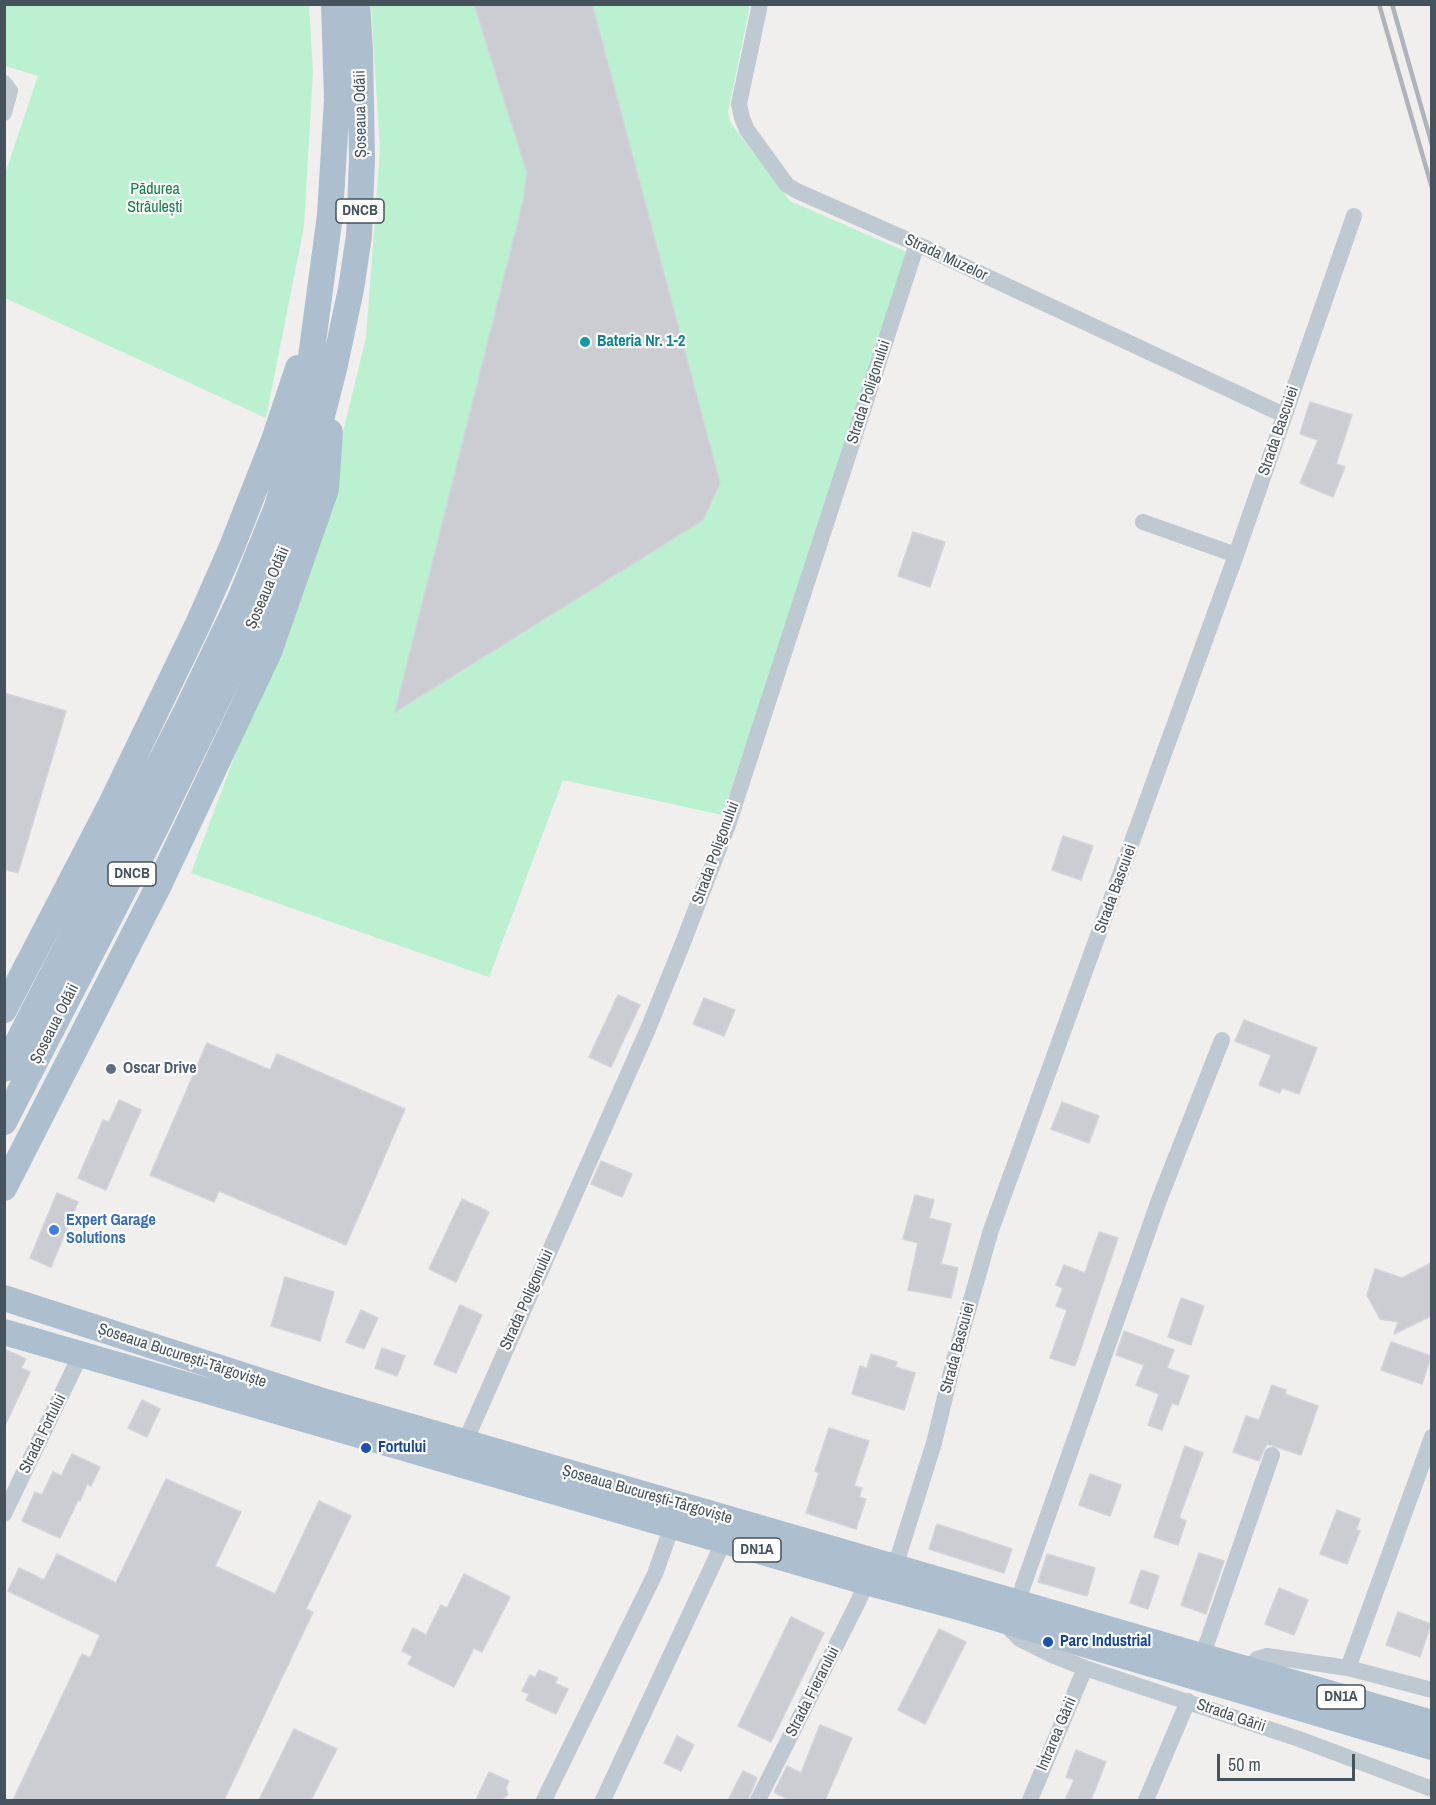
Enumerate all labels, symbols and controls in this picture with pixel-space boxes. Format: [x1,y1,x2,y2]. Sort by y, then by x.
street label: Șoseaua Odăii [351,70,371,158]
park label: Pădurea Străulești [127,180,183,218]
road number: DNCB [336,199,384,223]
street label: Strada Muzelor [902,231,990,285]
place label: Bateria Nr. 1-2 [597,332,685,352]
marker: Bateria Nr. 1-2 [578,335,592,349]
street label: Strada Poligonului [843,338,895,446]
street label: Strada Bascuiei [1255,384,1303,478]
street label: Șoseaua Odăii [242,544,294,632]
street label: Strada Poligonului [689,799,743,907]
street label: Strada Bascuiei [1091,842,1141,936]
road number: DNCB [108,862,156,886]
street label: Șoseaua Odăii [27,981,83,1067]
place label: Oscar Drive [123,1059,197,1079]
marker: Oscar Drive [104,1062,118,1076]
place label: Expert Garage Solutions [66,1211,156,1249]
marker: Expert Garage Solutions [47,1223,61,1237]
street label: Strada Poligonului [496,1247,558,1353]
street label: Strada Bascuiei [937,1300,979,1396]
street label: Șoseaua București-Târgoviște [95,1320,269,1392]
street label: Strada Fortului [15,1391,71,1477]
place label: Fortului [378,1438,426,1458]
marker: Fortului [359,1441,373,1455]
street label: Șoseaua București-Târgoviște [560,1462,734,1528]
road number: DN1A [733,1538,781,1562]
place label: Parc Industrial [1060,1632,1151,1652]
marker: Parc Industrial [1041,1635,1055,1649]
street label: Strada Fierarului [782,1644,844,1740]
road number: DN1A [1317,1685,1365,1709]
street label: Intrarea Gării [1033,1694,1081,1774]
street label: Strada Gării [1194,1695,1268,1737]
scale bar [1220,1742,1358,1780]
text: 50 m [1228,1752,1261,1777]

